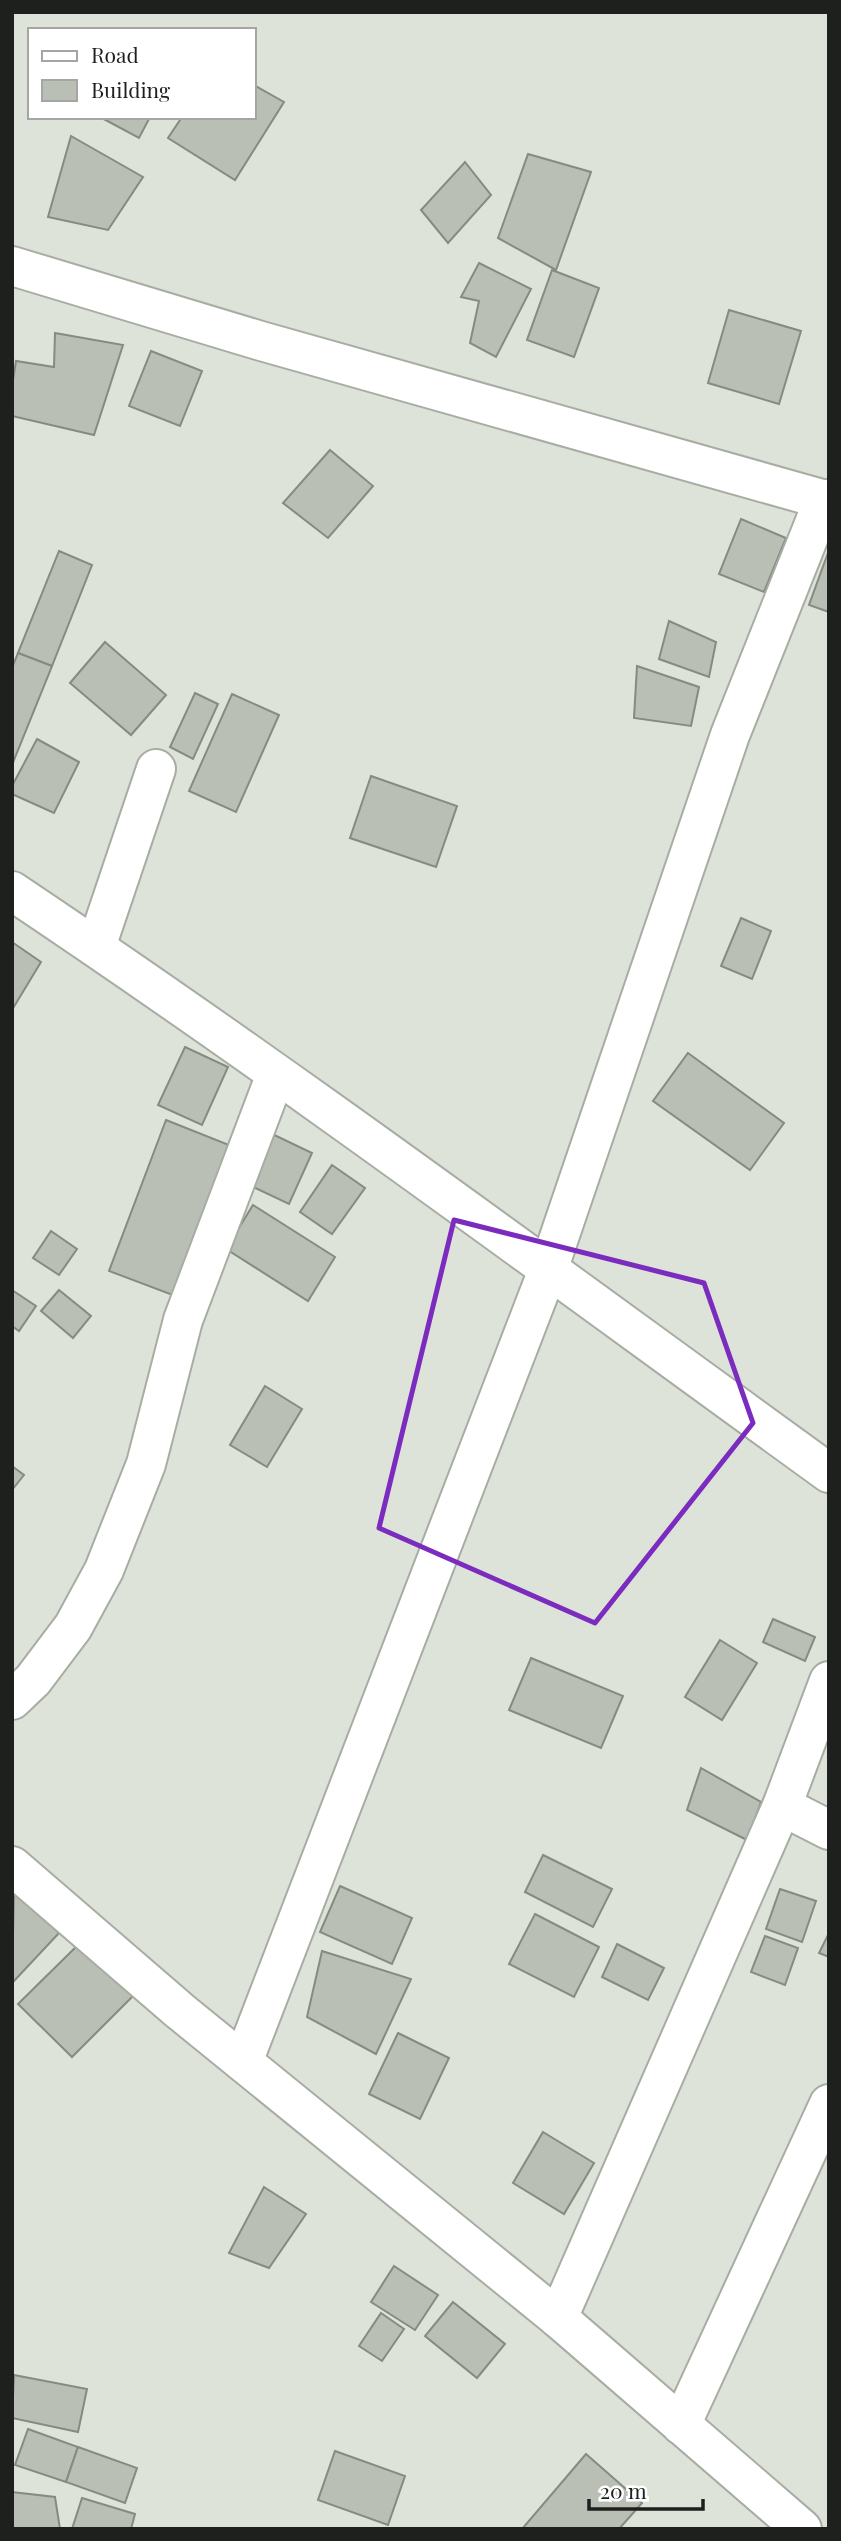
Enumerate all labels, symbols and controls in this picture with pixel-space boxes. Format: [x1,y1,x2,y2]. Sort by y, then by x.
legend [28,28,256,119]
text: Road [91,40,139,68]
text: Building [91,75,170,103]
scale bar [589,2468,703,2512]
text: 20 m [600,2476,647,2504]

